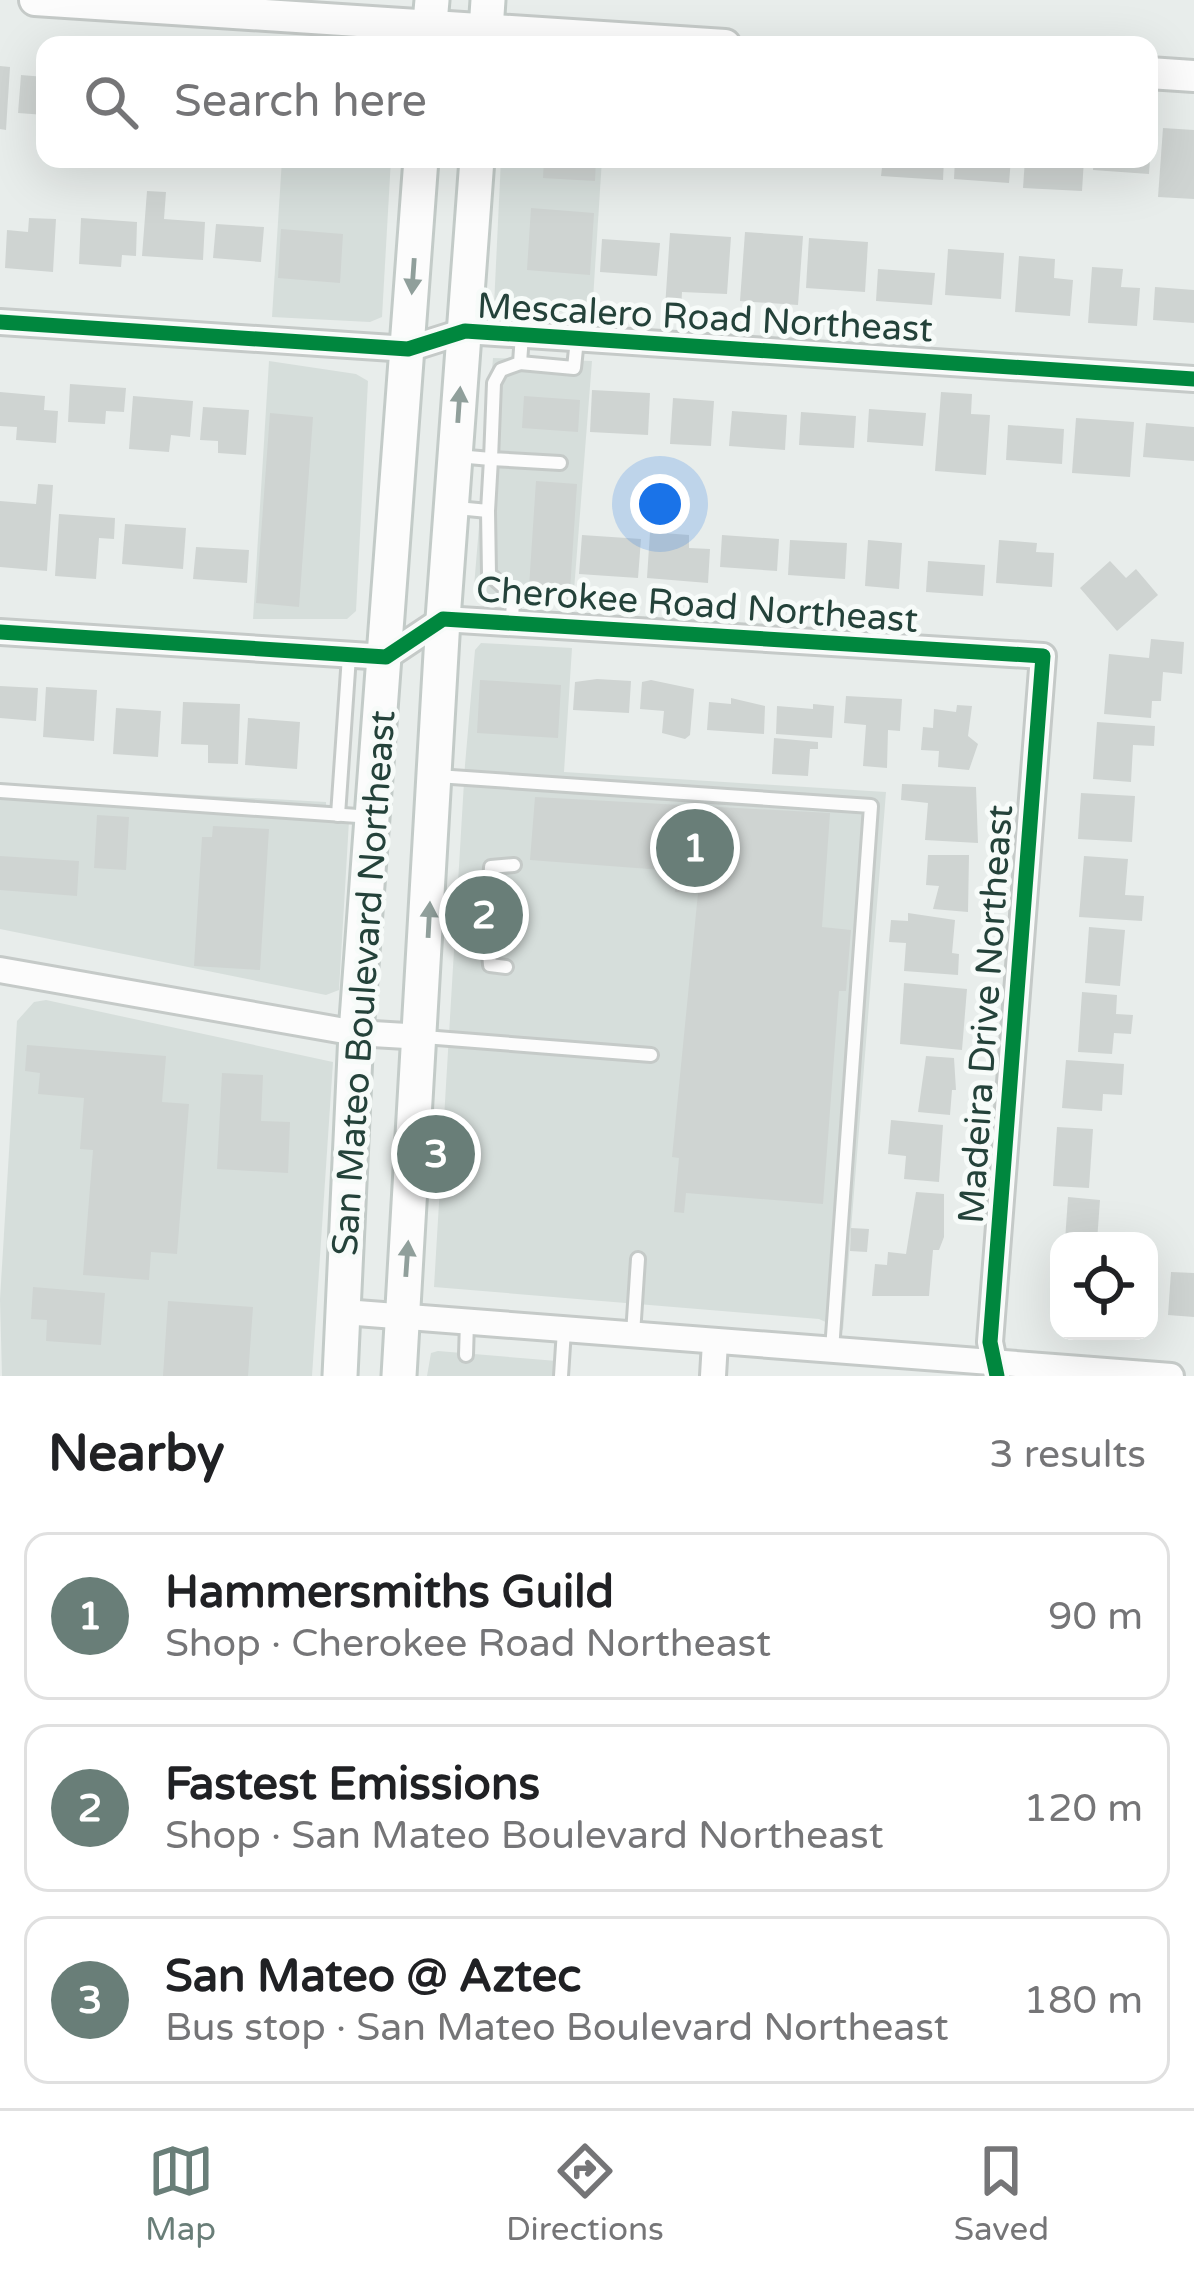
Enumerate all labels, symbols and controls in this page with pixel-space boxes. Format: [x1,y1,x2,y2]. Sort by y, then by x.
search box [36,36,1158,168]
icon: search [78,69,144,135]
text: Search here [174,75,427,129]
one-way arrow [403,258,422,295]
street label: Mescalero Road Northeast [476,285,934,351]
one-way arrow [450,386,469,423]
your location [630,474,690,534]
street label: Cherokee Road Northeast [475,568,919,642]
street label: San Mateo Boulevard Northeast [323,709,405,1257]
pin: 1 [656,803,734,893]
street label: Madeira Drive Northeast [950,803,1022,1225]
pin: 2 [445,870,523,960]
one-way arrow [420,900,439,938]
pin: 3 [397,1109,475,1199]
map controls [1050,1232,1158,1340]
button: locate [1050,1232,1158,1340]
one-way arrow [397,1240,416,1277]
text: Nearby [48,1423,225,1485]
text: 3 results [989,1431,1146,1478]
text: Hammersmiths Guild [165,1566,614,1620]
text: 1 [78,1593,102,1640]
text: 90 m [1048,1593,1143,1640]
text: Shop · Cherokee Road Northeast [165,1620,771,1667]
text: Fastest Emissions [165,1758,540,1812]
text: 2 [78,1785,102,1832]
text: 120 m [1024,1785,1143,1832]
text: Shop · San Mateo Boulevard Northeast [165,1812,884,1859]
text: San Mateo @ Aztec [165,1950,581,2004]
text: 3 [78,1977,102,2024]
text: 180 m [1024,1977,1143,2024]
text: Bus stop · San Mateo Boulevard Northeast [165,2004,949,2051]
tab: Map [145,2138,216,2249]
tab: Directions [506,2138,664,2249]
tab: Saved [954,2138,1049,2249]

